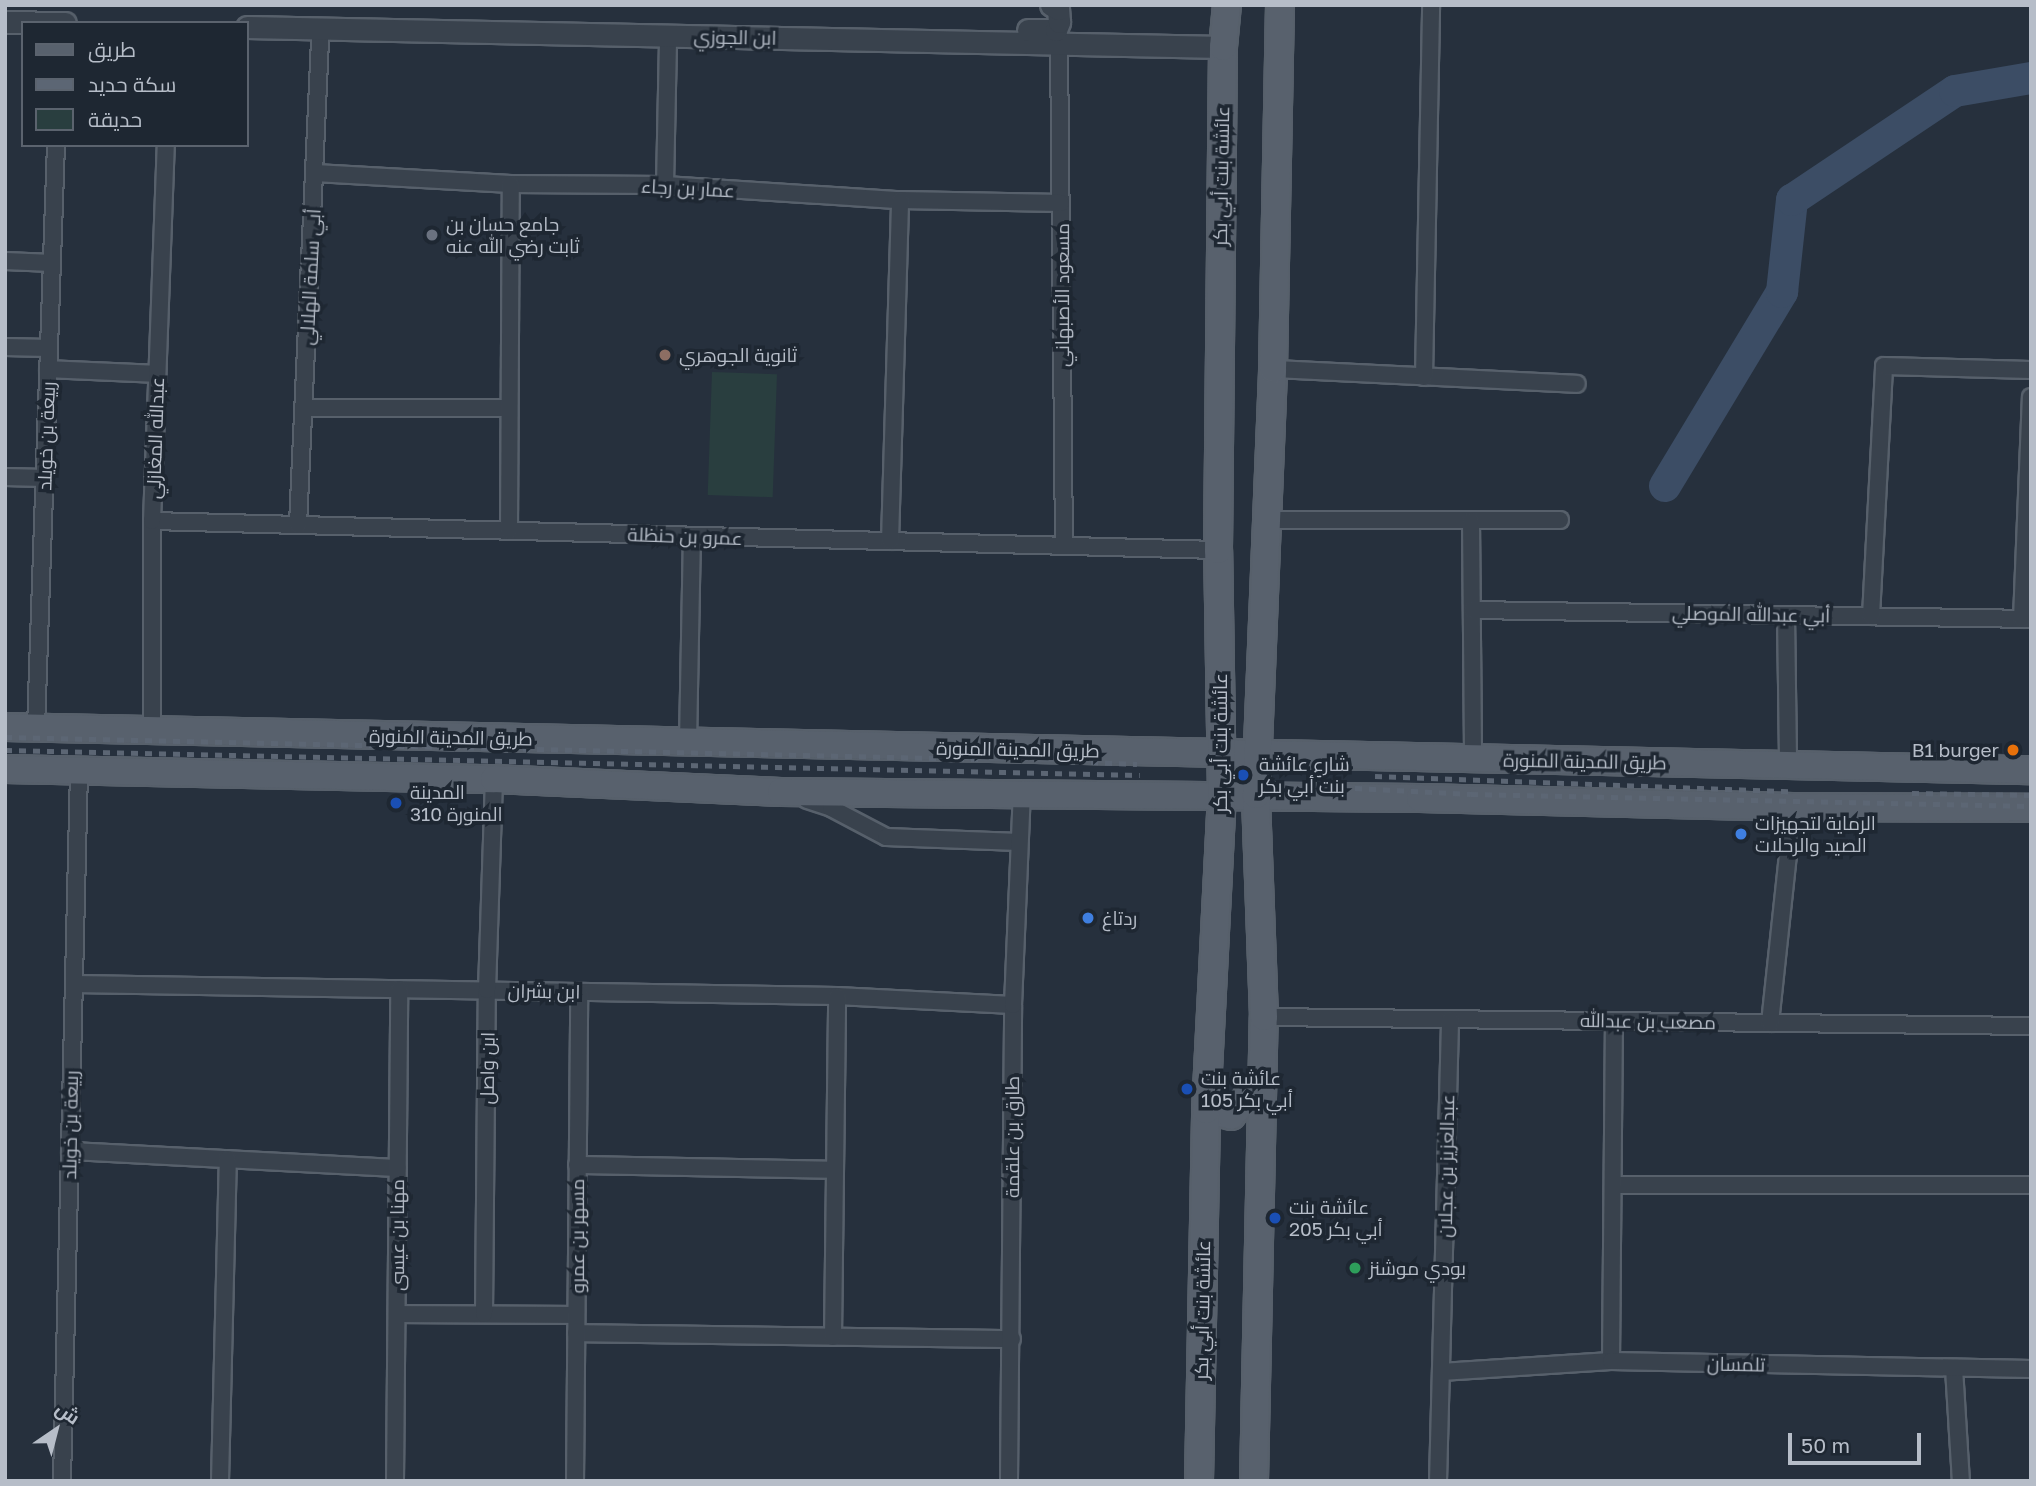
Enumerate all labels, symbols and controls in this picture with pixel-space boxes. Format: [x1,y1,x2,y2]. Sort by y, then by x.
legend [21,21,248,147]
street label: ابن الجوزي [693,25,777,49]
text: طريق [88,36,136,62]
text: سكة حديد [88,71,176,97]
text: حديقة [88,106,142,132]
street label: عائشة بنت أبي بكر [1208,106,1234,246]
street label: عمار بن رجاء [640,174,736,202]
street label: أبي سلمة الهلالي [295,208,325,346]
place label: جامع حسان بن ثابت رضي الله عنه [446,213,580,257]
street label: مسعود الأصبهاني [1051,223,1073,367]
marker: جامع حسان بن ثابت رضي الله عنه [424,227,440,243]
place label: ثانوية الجوهري [679,344,797,366]
marker: ثانوية الجوهري [657,347,673,363]
street label: عبدالله المغازلي [141,377,169,499]
street label: ربيعة بن خويلد [33,381,59,491]
street label: عمرو بن حنظلة [627,523,743,549]
street label: أبي عبدالله الموصلي [1672,601,1830,627]
street label: عائشة بنت أبي بكر [1209,673,1231,813]
street label: طريق المدينة المنورة [369,724,533,750]
street label: طريق المدينة المنورة [936,736,1100,762]
place label: B1 burger [1912,739,1999,761]
marker: B1 burger [2005,742,2021,758]
street label: طريق المدينة المنورة [1503,748,1667,774]
place label: شارع عائشة بنت أبي بكر [1259,753,1350,797]
marker: شارع عائشة بنت أبي بكر [1233,765,1253,785]
place label: المدينة المنورة 310 [410,781,503,825]
marker: المدينة المنورة 310 [388,795,404,811]
place label: الرماية لتجهيزات الصيد والرحلات [1755,812,1876,856]
marker: الرماية لتجهيزات الصيد والرحلات [1733,826,1749,842]
place label: ردتاغ [1102,907,1137,929]
marker: ردتاغ [1080,910,1096,926]
street label: ابن بشران [507,979,581,1003]
street label: مصعب بن عبدالله [1580,1008,1716,1034]
street label: ابن واصل [475,1032,499,1104]
place label: عائشة بنت أبي بكر 105 [1201,1067,1293,1111]
street label: ربيعة بن خويلد [58,1070,82,1180]
street label: طارق بن علقمة [1001,1076,1023,1198]
marker: عائشة بنت أبي بكر 105 [1179,1081,1195,1097]
street label: عبدالعزيز بن عجلان [1433,1094,1459,1238]
street label: مهنا بن عيسى [386,1179,408,1291]
street label: مسهر بن عمرو [566,1179,588,1293]
place label: عائشة بنت أبي بكر 205 [1289,1196,1383,1240]
marker: عائشة بنت أبي بكر 205 [1267,1210,1283,1226]
street label: عائشة بنت أبي بكر [1189,1240,1215,1380]
place label: بودي موشنز [1369,1257,1466,1279]
marker: بودي موشنز [1347,1260,1363,1276]
street label: تلمسان [1707,1352,1765,1376]
north arrow [21,1395,91,1465]
text: ش [52,1396,85,1429]
scale bar [1791,1420,1924,1464]
text: 50 m [1801,1432,1850,1458]

